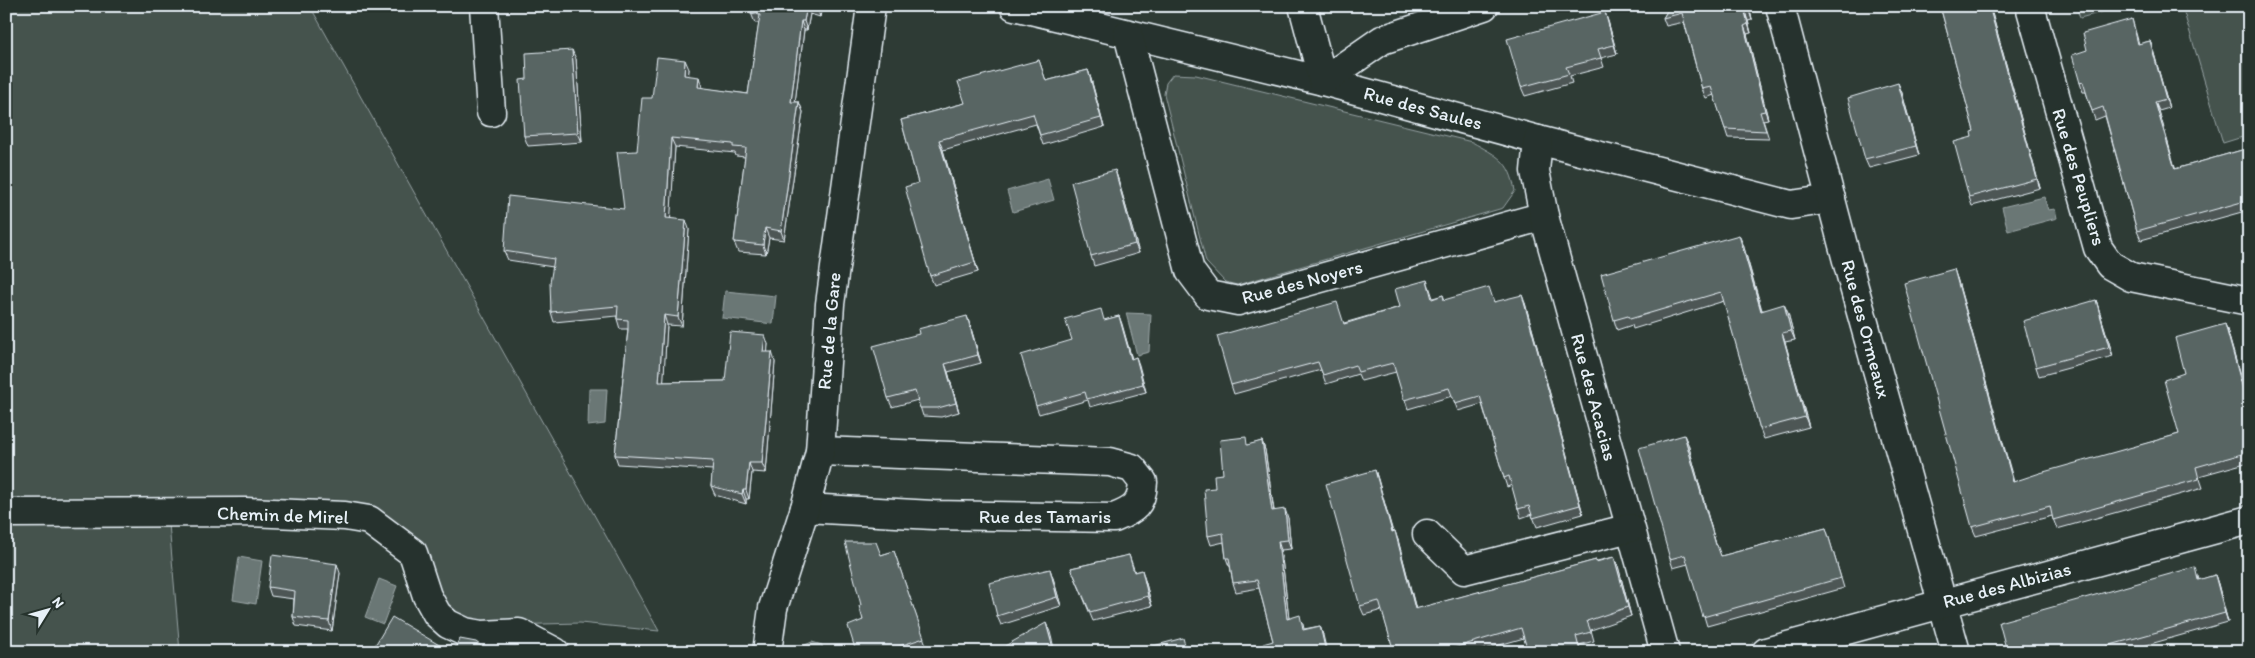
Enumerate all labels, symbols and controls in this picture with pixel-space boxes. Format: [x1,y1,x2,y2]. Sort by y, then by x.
street label: Rue des Saules [1361,81,1485,135]
street label: Rue des Peupliers [2047,106,2111,248]
street label: Rue des Noyers [1239,255,1365,309]
street label: Rue des Ormeaux [1836,257,1896,401]
street label: Rue de la Gare [812,271,846,391]
street label: Rue des Acacias [1566,331,1622,463]
street label: Chemin de Mirel [217,501,350,529]
street label: Rue des Tamaris [979,505,1111,528]
street label: Rue des Albizias [1940,557,2074,613]
north arrow [22,586,72,636]
text: N [48,594,68,611]

